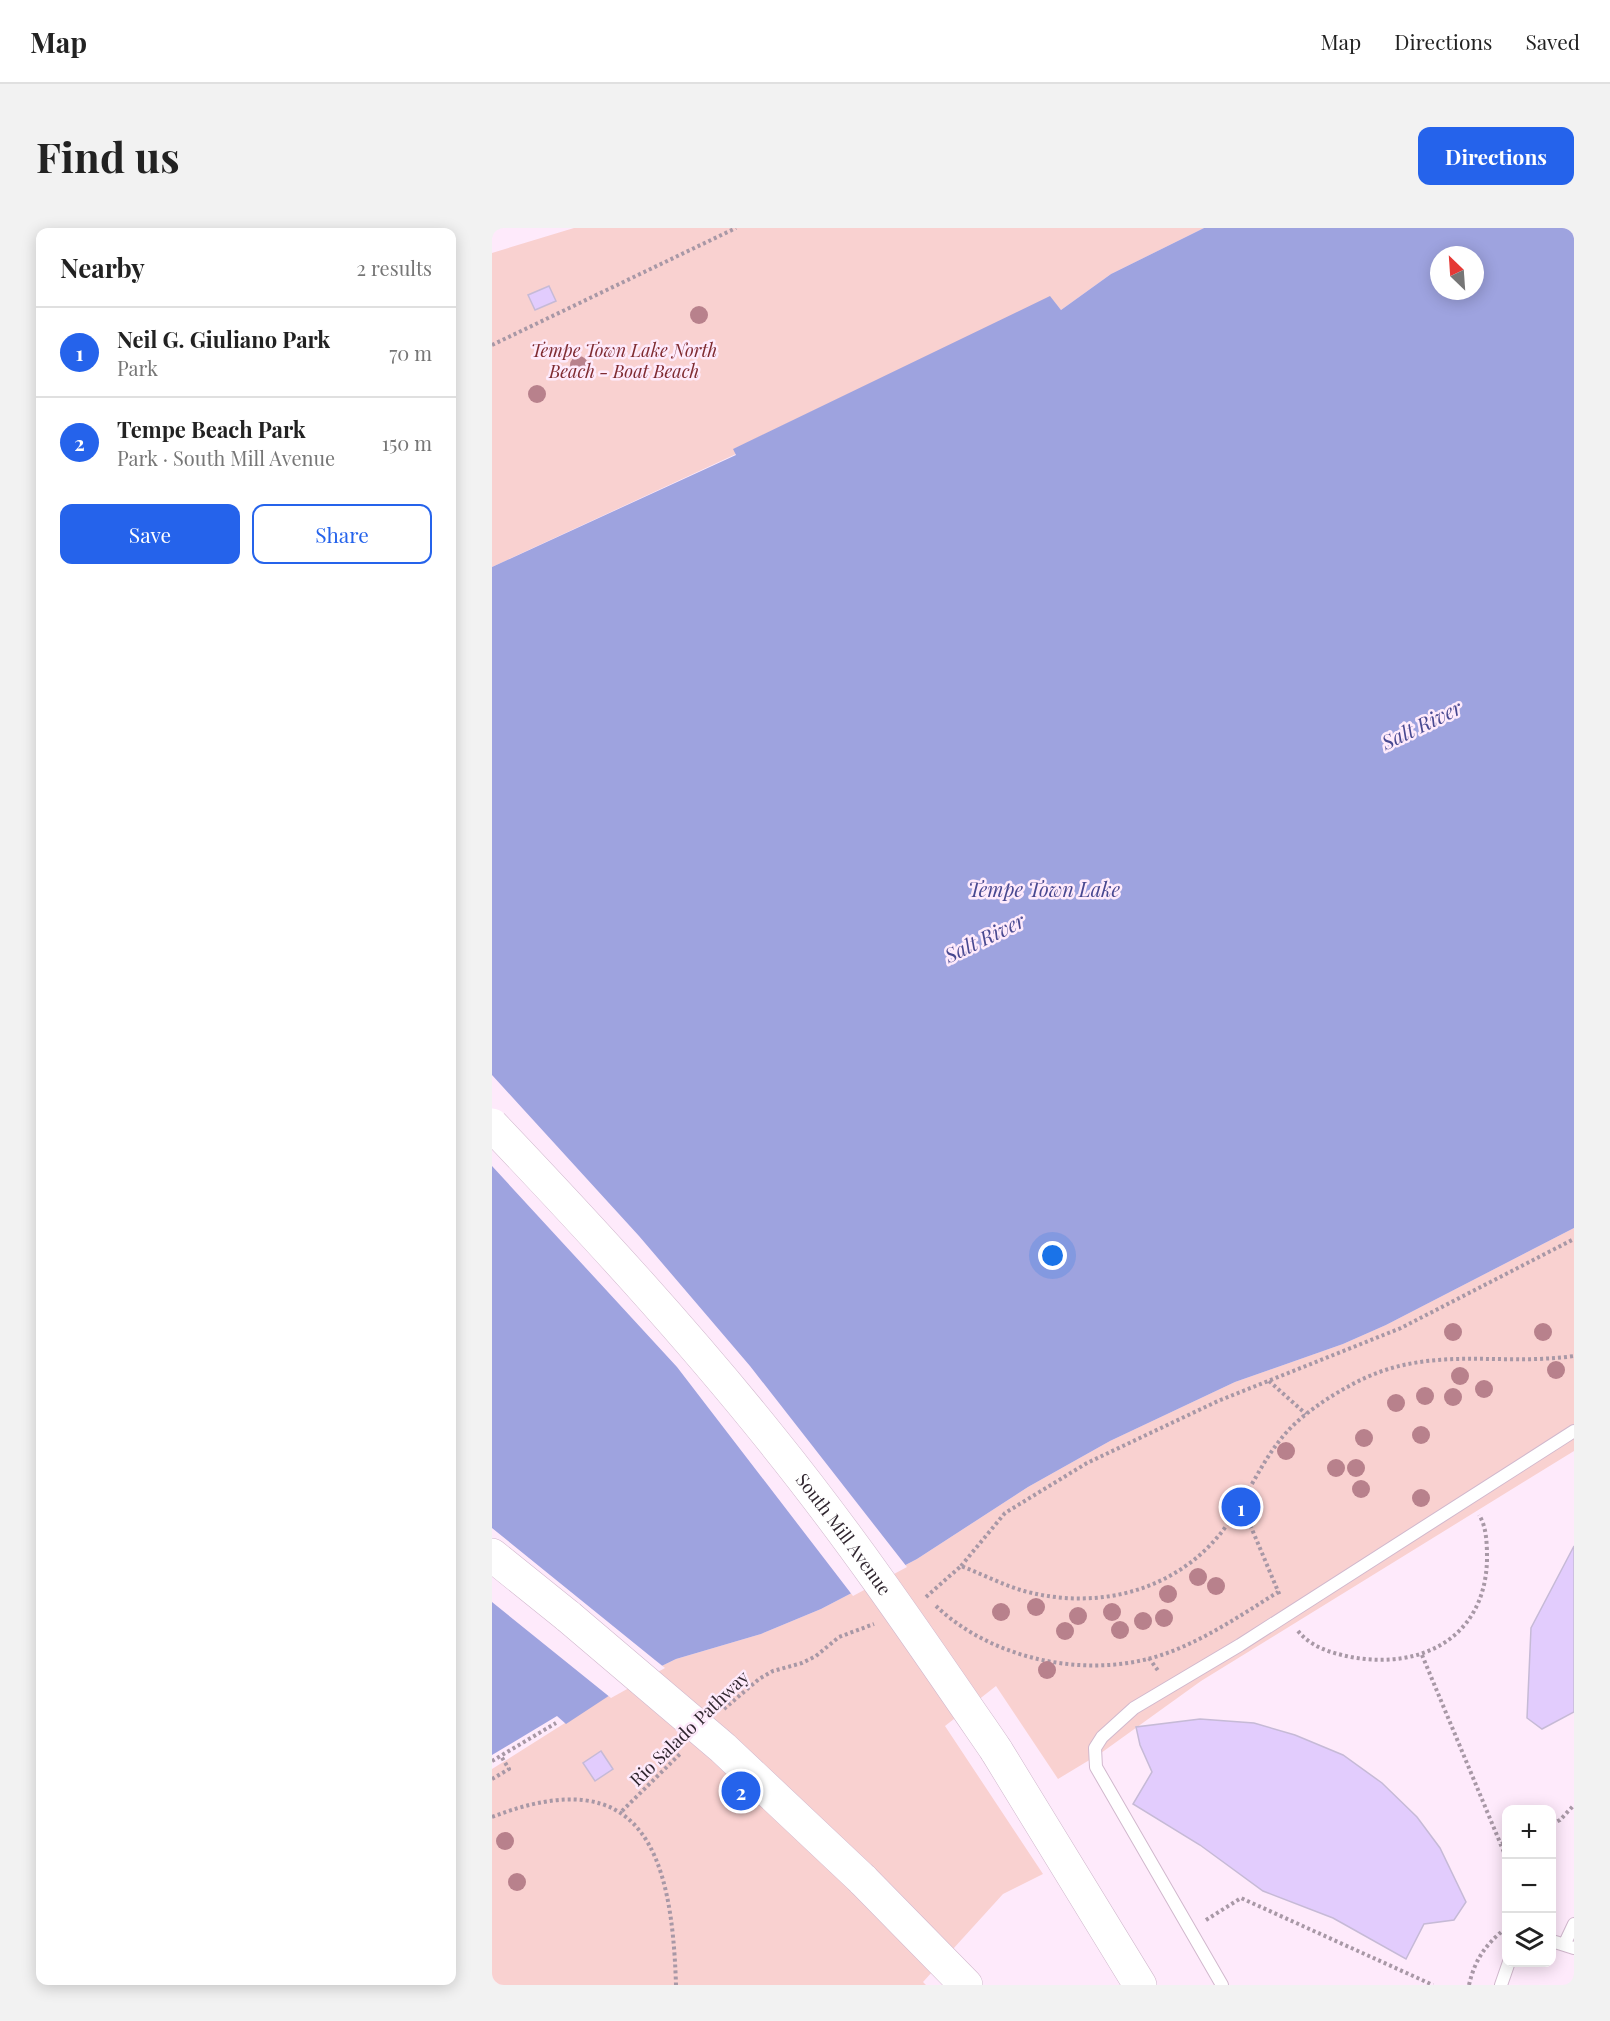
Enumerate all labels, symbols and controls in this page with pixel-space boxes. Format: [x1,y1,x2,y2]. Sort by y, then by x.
text: Map [30,23,87,60]
text: Map [1320,27,1361,55]
text: Directions [1394,27,1492,55]
text: Saved [1525,27,1580,55]
button: Directions [1418,127,1574,185]
text: Find us [36,128,180,184]
north arrow [1430,246,1484,300]
text: Nearby [60,250,145,285]
text: 2 results [357,254,432,281]
text: Neil G. Giuliano Park [117,324,330,354]
park label: Tempe Town Lake North Beach - Boat Beach [531,338,717,383]
text: 1 [76,339,83,366]
text: 70 m [389,339,432,366]
text: Park [117,354,158,381]
text: Tempe Beach Park [117,414,306,444]
text: 2 [74,429,85,456]
text: 150 m [382,429,432,456]
text: Park · South Mill Avenue [117,444,335,471]
button: Save [60,504,240,564]
button: Share [252,504,432,564]
water label: Salt River [1376,692,1467,755]
water label: Tempe Town Lake [968,875,1120,902]
water label: Salt River [939,905,1030,968]
your location [1038,1241,1067,1270]
street label: South Mill Avenue [791,1468,897,1600]
pin: 1 [1222,1484,1260,1530]
street label: Rio Salado Pathway [624,1665,754,1791]
pin: 2 [722,1768,760,1814]
map controls [1502,1805,1556,1967]
button: + [1502,1805,1556,1859]
button: − [1502,1859,1556,1913]
button: layers [1502,1913,1556,1967]

